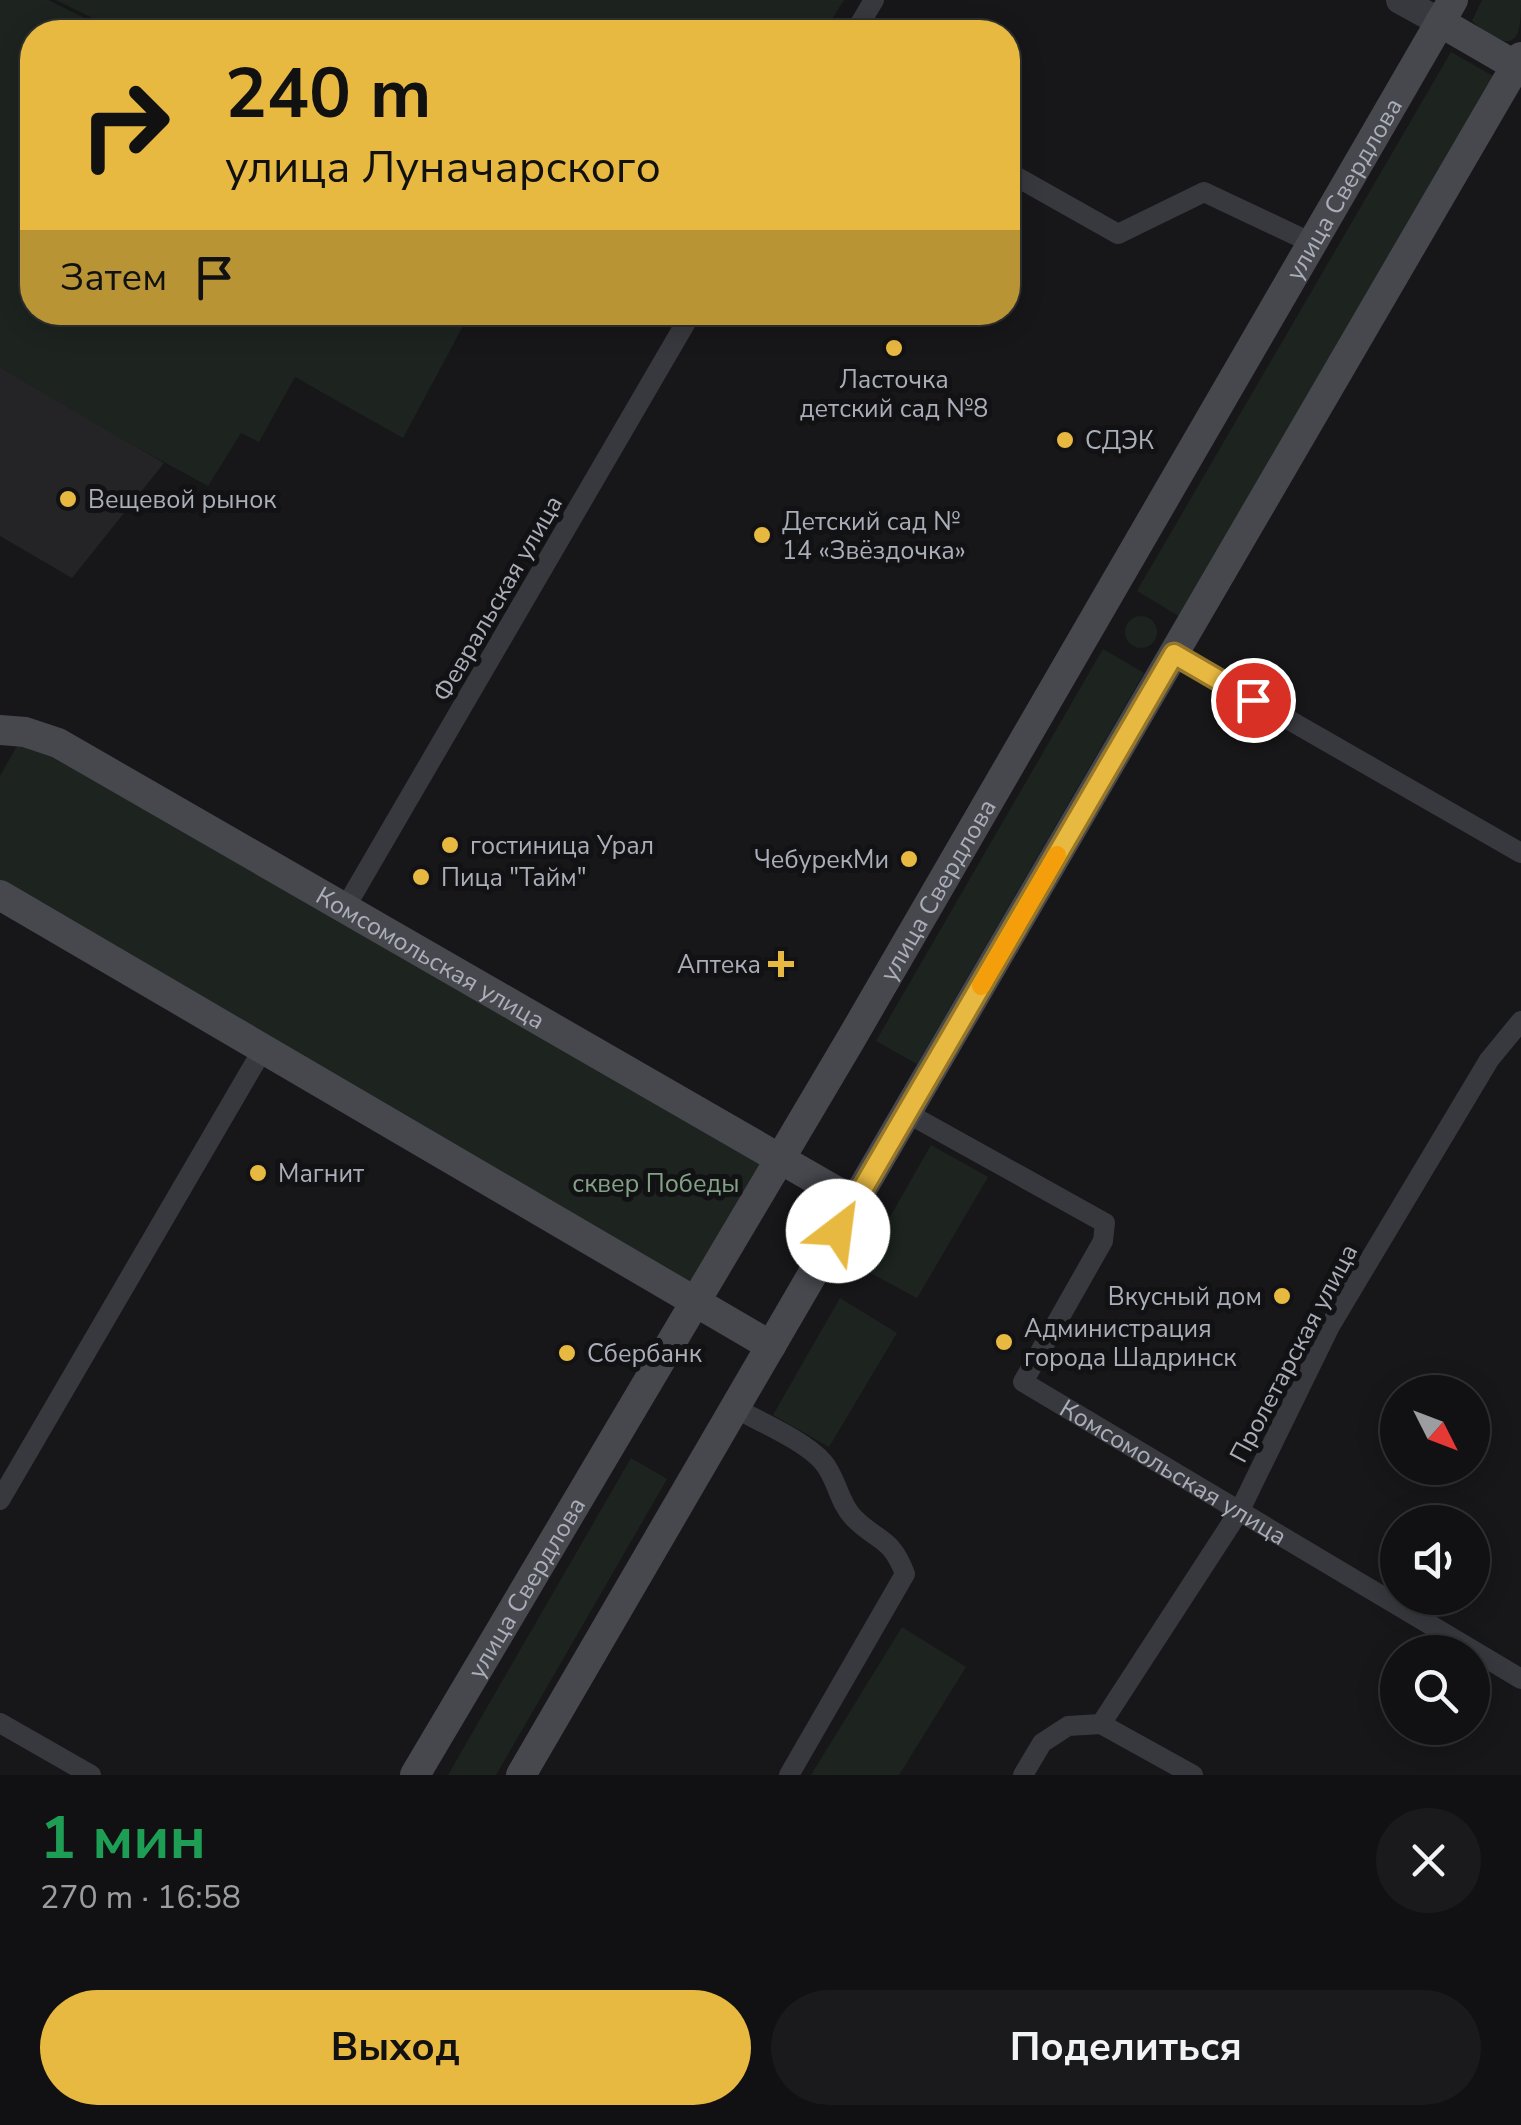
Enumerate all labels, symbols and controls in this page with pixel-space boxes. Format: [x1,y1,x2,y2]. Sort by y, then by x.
text: 240 m [225,46,431,142]
icon: right [60,60,190,190]
street label: улица Свердлова [1278,92,1411,287]
text: улица Луначарского [225,137,661,198]
icon: arrive [187,250,242,305]
text: Затем [60,252,167,303]
marker: Ласточка детский сад №8 [883,337,905,359]
place label: Ласточка детский сад №8 [800,363,988,426]
place label: СДЭК [1085,424,1154,458]
marker: СДЭК [1054,429,1076,451]
place label: Вещевой рынок [88,483,277,517]
marker: Вещевой рынок [57,488,79,510]
street label: Февральская улица [425,489,571,708]
place label: Детский сад № 14 «Звёздочка» [782,505,966,568]
marker: Детский сад № 14 «Звёздочка» [751,524,773,546]
pin [1211,658,1296,743]
icon: arrive [1226,673,1281,728]
street label: улица Свердлова [872,793,1005,988]
place label: гостиница Урал [470,829,654,863]
marker: гостиница Урал [439,834,461,856]
place label: ЧебурекМи [754,843,889,877]
marker: ЧебурекМи [898,848,920,870]
place label: Пица "Тайм" [441,861,587,895]
marker: Пица "Тайм" [410,866,432,888]
street label: Комсомольская улица [310,879,551,1038]
place label: Аптека [677,948,761,982]
marker: Аптека [770,953,792,975]
place label: Магнит [278,1157,364,1191]
marker: Магнит [247,1162,269,1184]
park label: сквер Победы [572,1167,740,1201]
position arrow [786,1179,890,1283]
street label: Пролетарская улица [1222,1238,1366,1469]
place label: Вкусный дом [1108,1280,1262,1314]
marker: Вкусный дом [1271,1285,1293,1307]
place label: Администрация города Шадринск [1024,1312,1237,1375]
marker: Администрация города Шадринск [993,1331,1015,1353]
place label: Сбербанк [587,1337,703,1371]
marker: Сбербанк [556,1342,578,1364]
north arrow [1380,1375,1490,1485]
map controls [1380,1375,1490,1745]
street label: Комсомольская улица [1053,1392,1293,1554]
street label: улица Свердлова [460,1491,594,1685]
button: sound [1380,1505,1490,1615]
button: search [1380,1635,1490,1745]
text: 1 мин [40,1797,206,1879]
button: close [1376,1808,1481,1913]
text: 270 m · 16:58 [40,1876,241,1919]
button: Выход [40,1990,751,2105]
button: Поделиться [771,1990,1481,2105]

